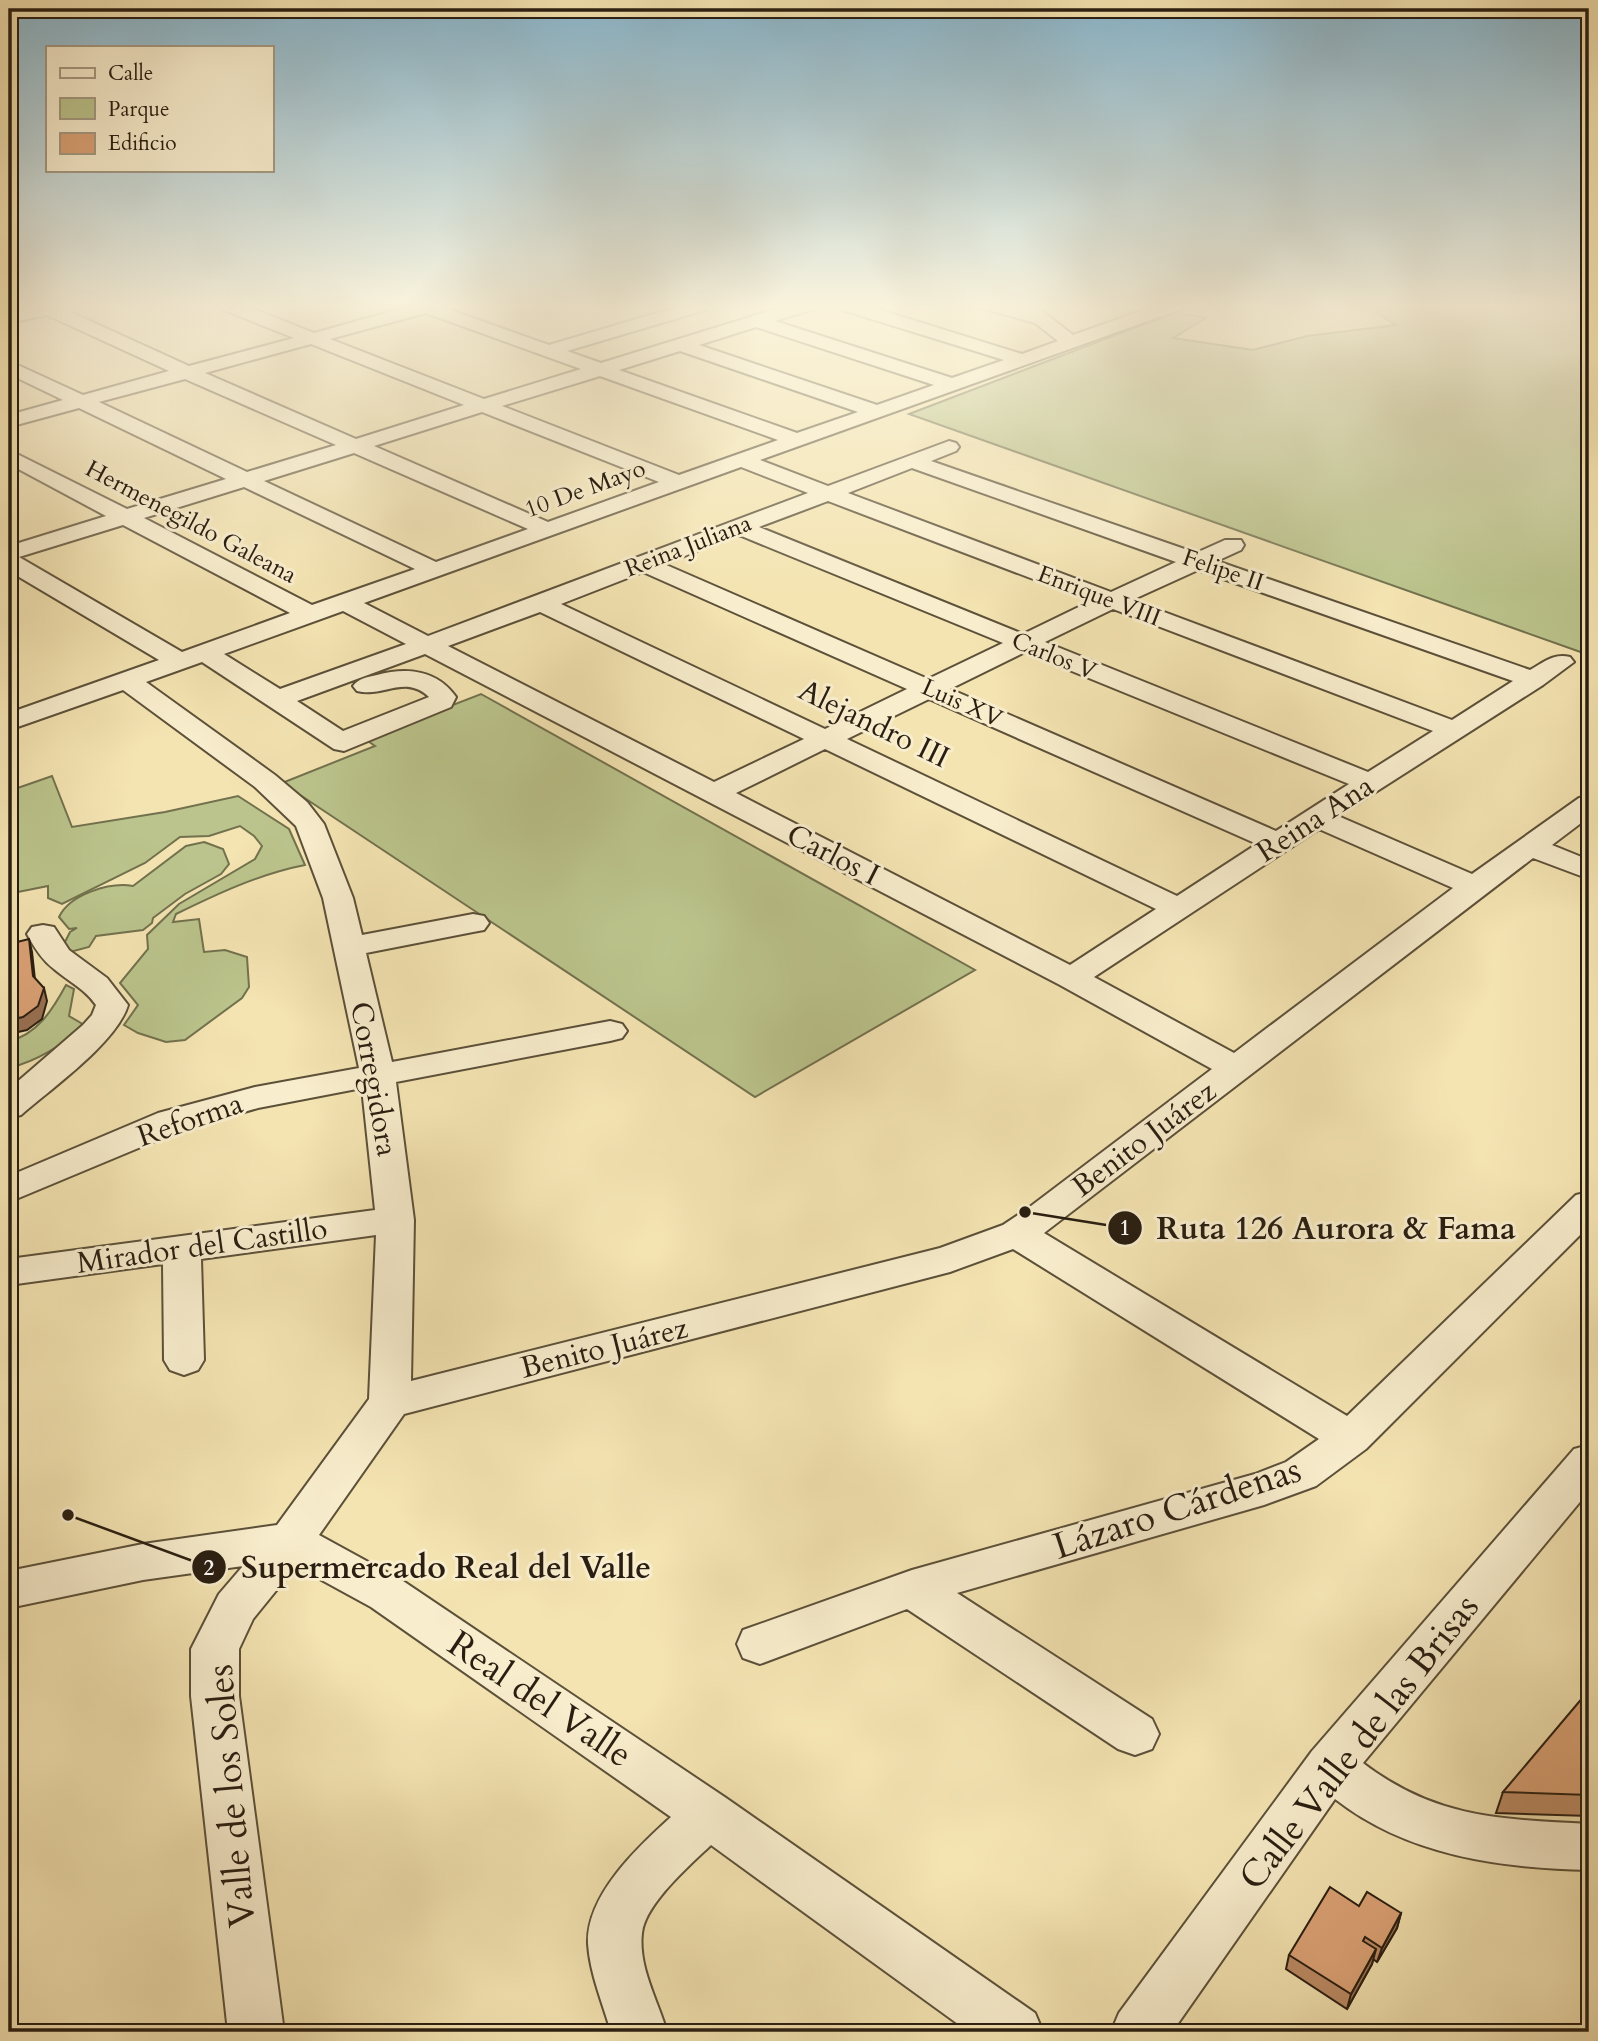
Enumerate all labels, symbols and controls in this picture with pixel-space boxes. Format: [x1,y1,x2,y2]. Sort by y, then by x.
legend [46,46,273,172]
text: Calle [108,59,153,88]
text: Parque [108,95,169,124]
text: Edificio [108,129,177,158]
street label: Hermenegildo Galeana [80,452,303,592]
street label: 10 De Mayo [520,452,650,526]
street label: Reina Juliana [620,506,757,585]
street label: Felipe II [1178,541,1268,599]
street label: Enrique VIII [1033,557,1165,635]
street label: Carlos V [1007,624,1102,688]
street label: Alejandro III [792,670,956,778]
street label: Luis XV [916,671,1008,736]
street label: Reina Ana [1248,766,1382,872]
street label: Carlos I [780,814,886,896]
street label: Corregidora [340,999,408,1159]
street label: Benito Juárez [1063,1071,1225,1207]
street label: Reforma [132,1083,248,1157]
callout: Ruta 126 Aurora & Fama [1107,1201,1530,1254]
text: Ruta 126 Aurora & Fama [1156,1207,1516,1251]
street label: Mirador del Castillo [74,1208,330,1284]
text: 1 [1120,1214,1130,1243]
street label: Benito Juárez [516,1307,692,1389]
street label: Lázaro Cárdenas [1047,1444,1307,1572]
callout: Supermercado Real del Valle [192,1541,665,1594]
text: Supermercado Real del Valle [241,1546,651,1590]
text: 2 [204,1554,215,1583]
street label: Calle Valle de las Brisas [1228,1584,1490,1900]
street label: Real del Valle [438,1619,642,1779]
street label: Valle de los Soles [195,1662,267,1930]

